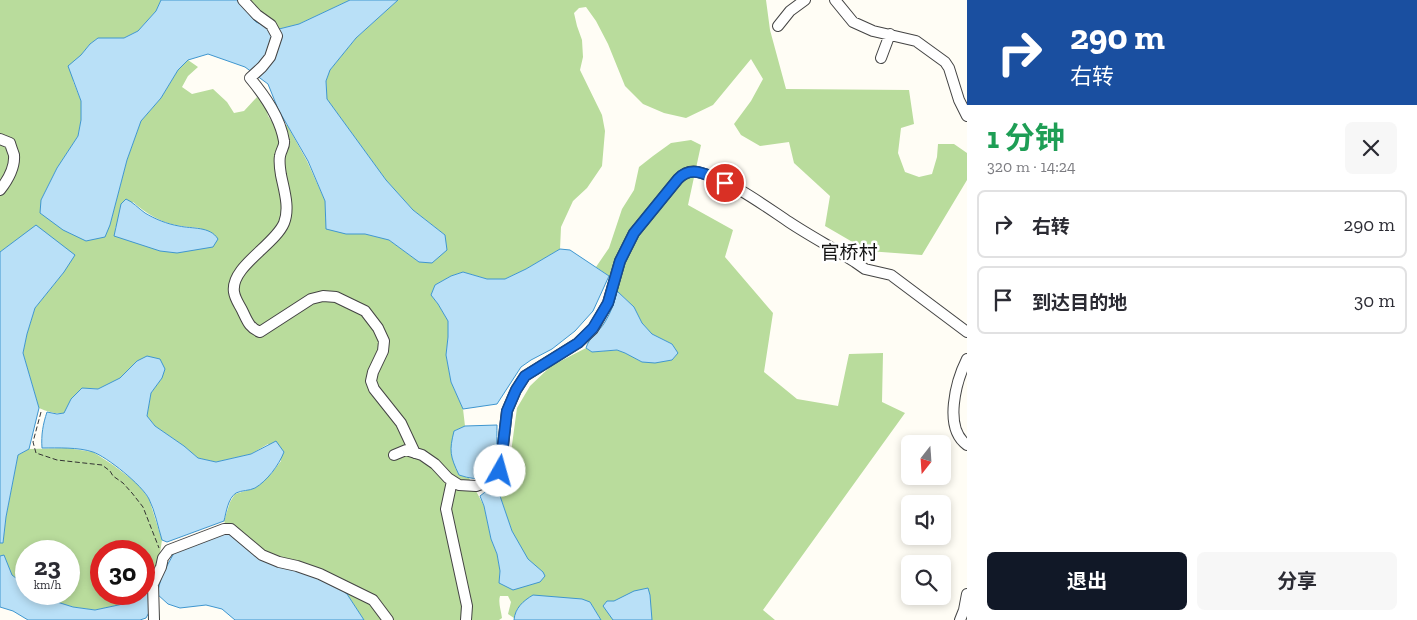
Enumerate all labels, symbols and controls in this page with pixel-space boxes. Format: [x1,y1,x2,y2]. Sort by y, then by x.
text: 290 m [1070,16,1165,58]
icon: right [987,20,1052,85]
text: 右转 [1070,63,1114,90]
text: 1 分钟 [987,120,1065,156]
button: close [1345,122,1397,174]
text: 320 m · 14:24 [987,157,1076,176]
pin [704,162,746,204]
icon: arrive [711,169,739,197]
icon: right [989,210,1017,238]
text: 290 m [1343,213,1395,236]
text: 右转 [1032,215,1070,238]
district label: 官桥村 [820,241,878,264]
icon: arrive [989,286,1017,314]
text: 30 m [1354,289,1395,312]
text: 到达目的地 [1032,291,1127,314]
north arrow [901,435,951,485]
map controls [901,435,951,605]
position arrow [473,444,525,496]
button: sound [901,495,951,545]
speed limit sign: 30 [90,540,155,605]
text: 23 [34,551,61,581]
button: 退出 [987,552,1187,610]
button: 分享 [1197,552,1397,610]
button: search [901,555,951,605]
text: km/h [34,578,61,592]

